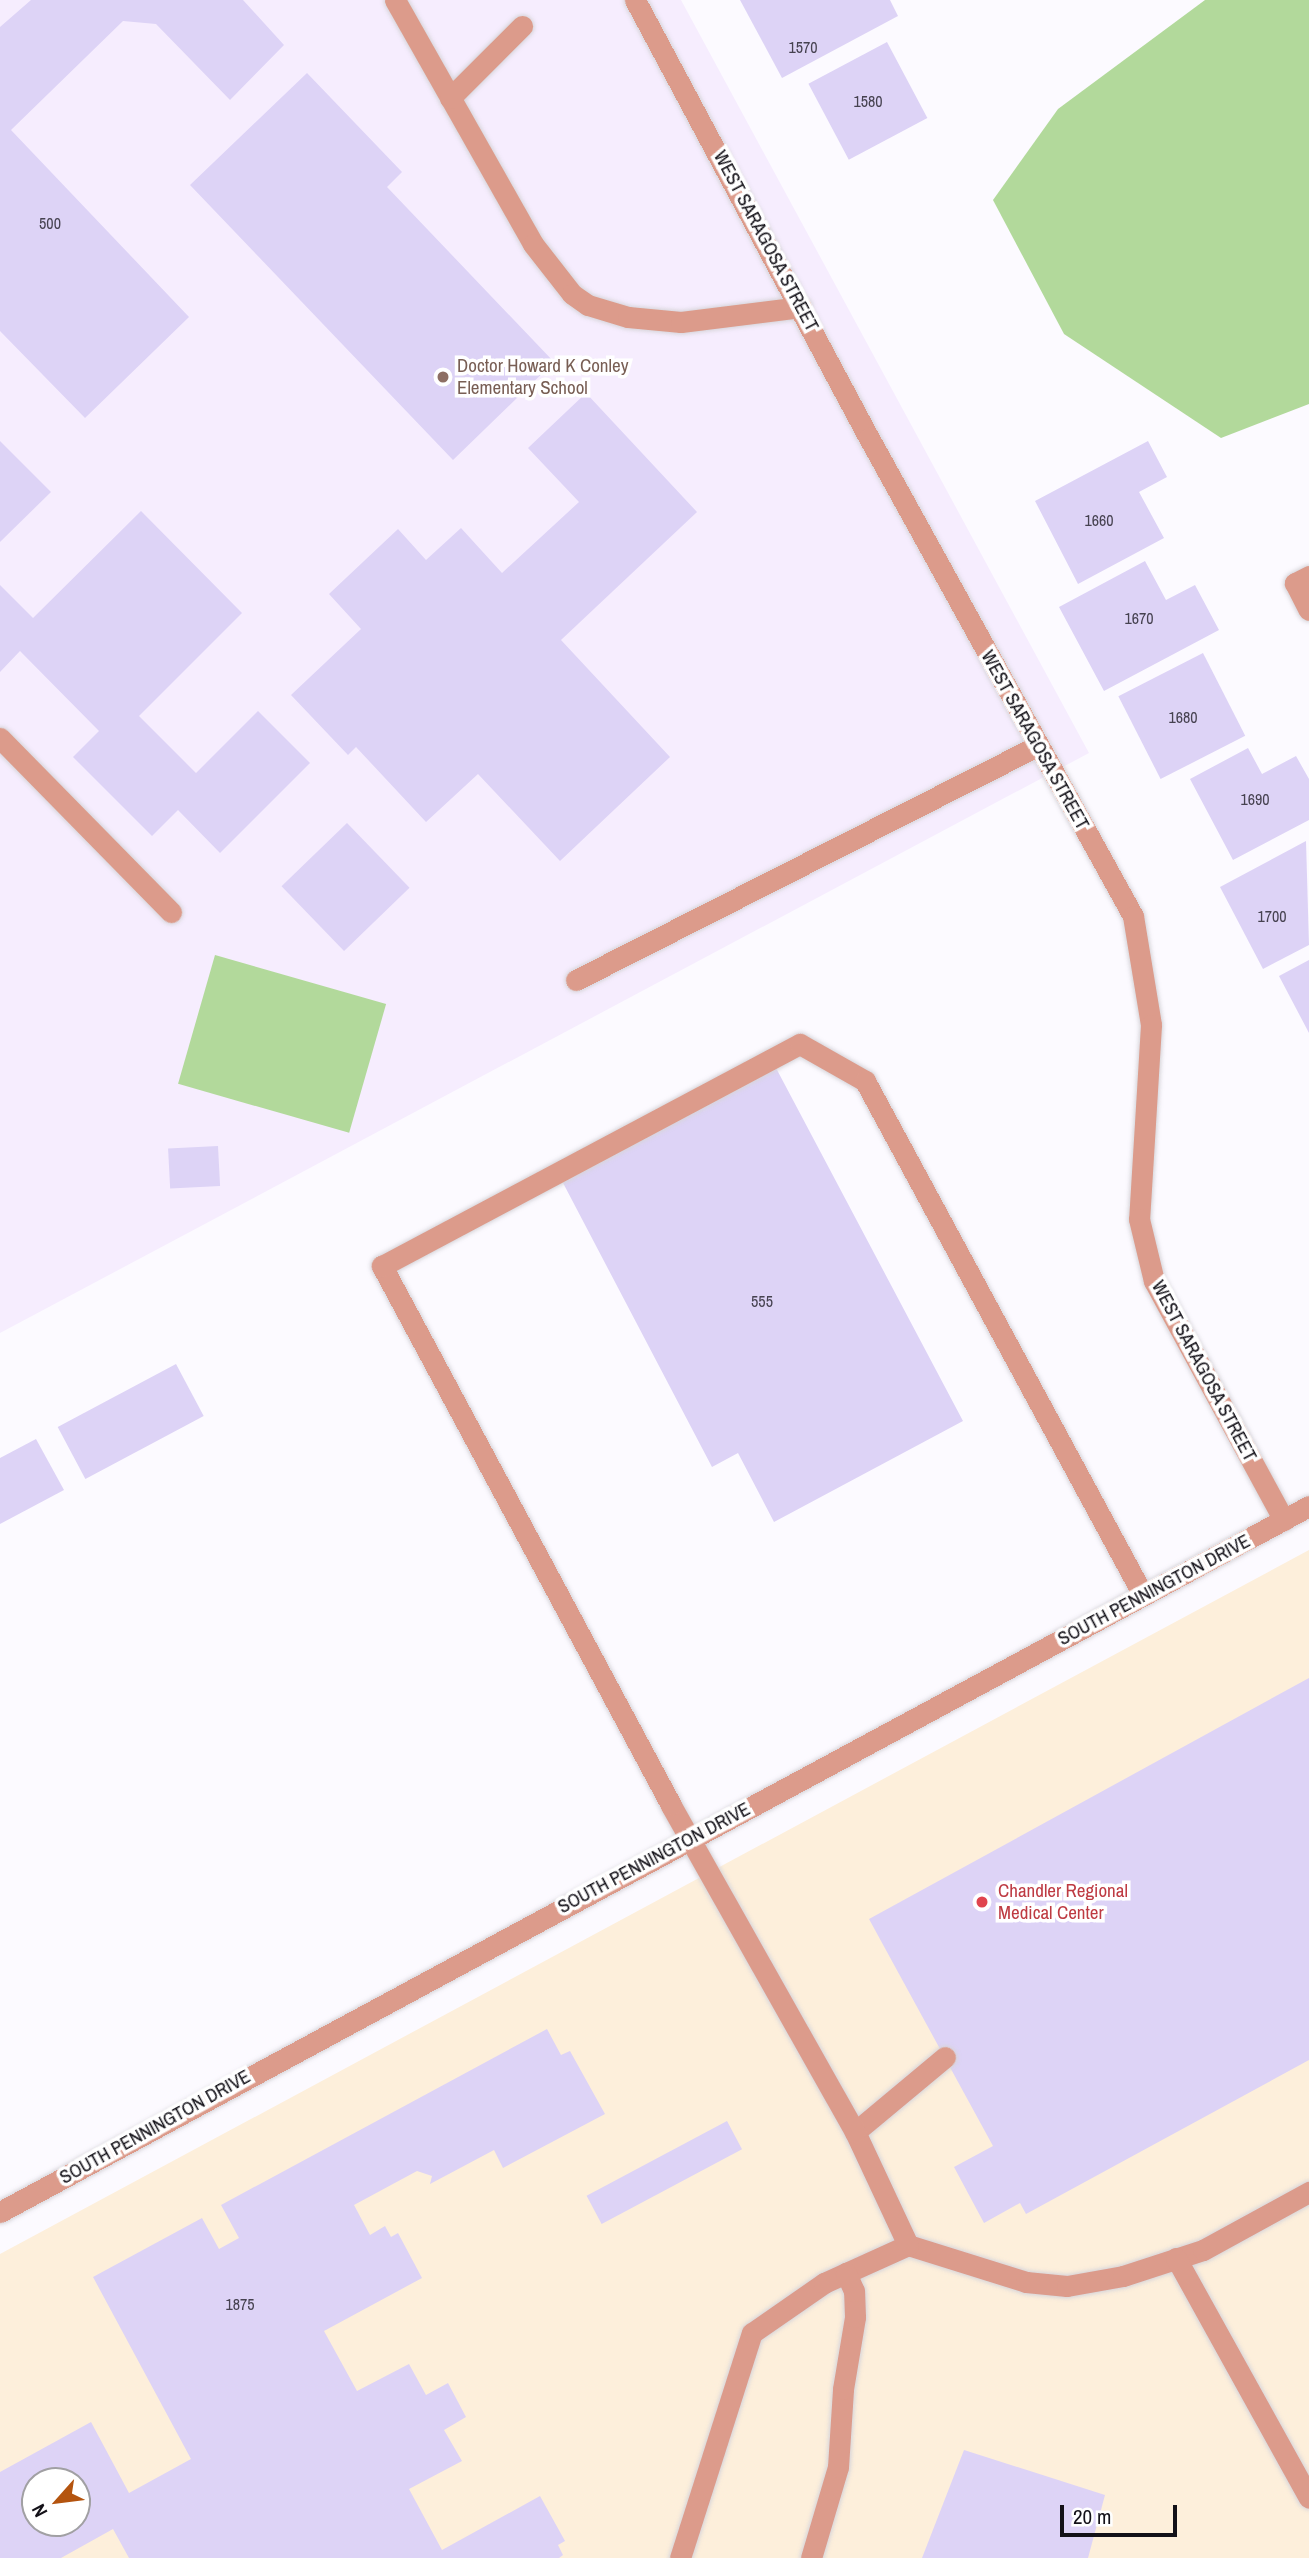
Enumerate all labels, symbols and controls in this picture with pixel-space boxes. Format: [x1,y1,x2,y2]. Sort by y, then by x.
house number: 1570 [788,37,818,57]
house number: 1580 [853,91,883,111]
street label: WEST SARAGOSA STREET [708,146,824,336]
house number: 500 [39,213,61,233]
place label: Doctor Howard K Conley Elementary School [457,355,628,399]
marker: Doctor Howard K Conley Elementary School [435,369,451,385]
house number: 1660 [1084,510,1114,530]
house number: 1670 [1124,608,1154,628]
street label: WEST SARAGOSA STREET [976,646,1094,834]
house number: 1680 [1168,707,1198,727]
house number: 1690 [1240,789,1270,809]
house number: 1700 [1257,906,1287,926]
street label: WEST SARAGOSA STREET [1146,1276,1262,1466]
house number: 555 [751,1291,773,1311]
street label: SOUTH PENNINGTON DRIVE [1054,1530,1254,1650]
street label: SOUTH PENNINGTON DRIVE [554,1798,754,1918]
place label: Chandler Regional Medical Center [998,1880,1128,1924]
marker: Chandler Regional Medical Center [972,1892,992,1912]
street label: SOUTH PENNINGTON DRIVE [56,2065,254,2189]
house number: 1875 [225,2294,255,2314]
north arrow [21,2467,91,2537]
scale bar [1064,2492,1181,2536]
text: N [25,2500,53,2522]
text: 20 m [1073,2502,1111,2531]

